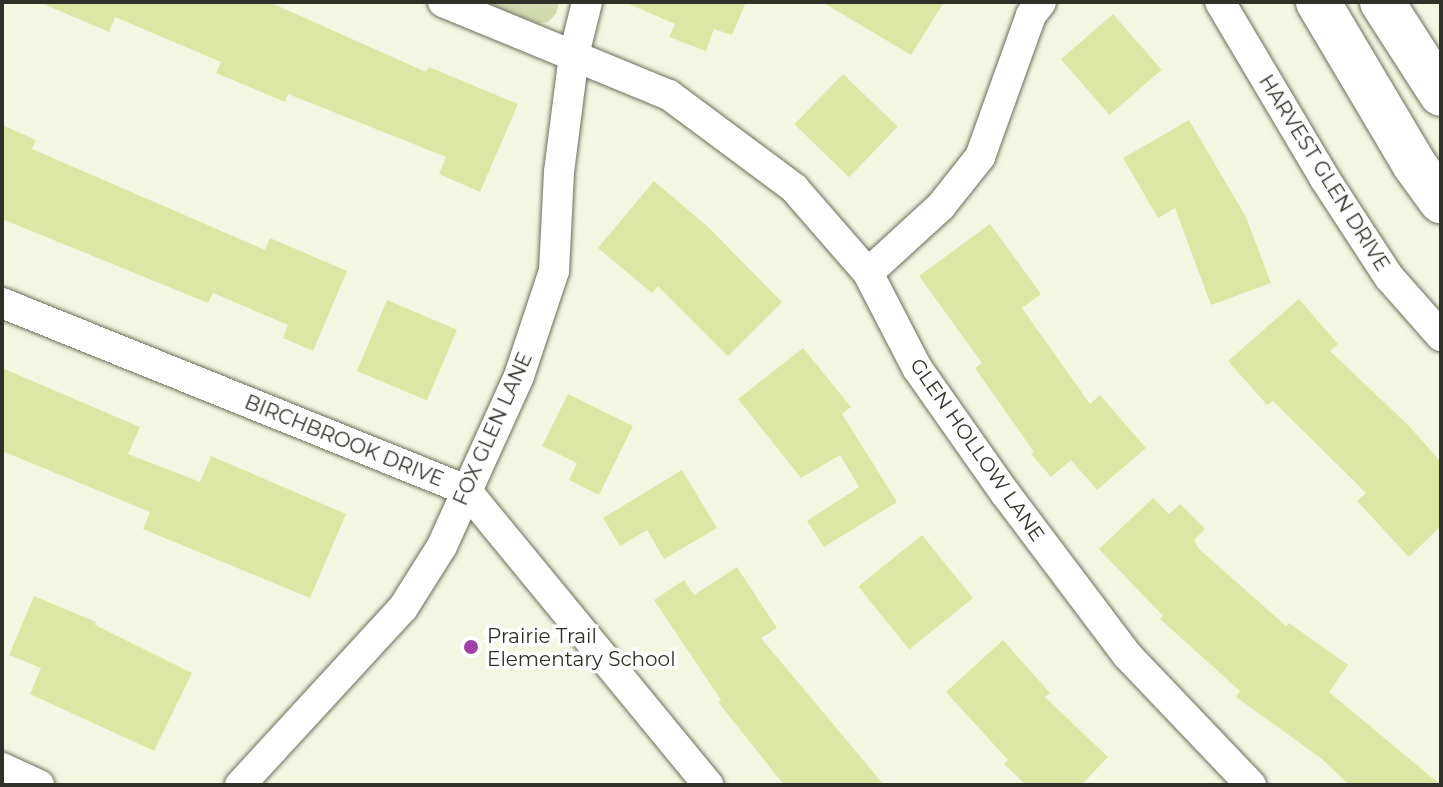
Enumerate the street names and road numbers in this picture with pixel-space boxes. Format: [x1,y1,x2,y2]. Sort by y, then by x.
street label: HARVEST GLEN DRIVE [1254,70,1394,276]
street label: FOX GLEN LANE [448,349,538,509]
street label: GLEN HOLLOW LANE [905,354,1049,546]
street label: BIRCHBROOK DRIVE [241,390,447,492]

